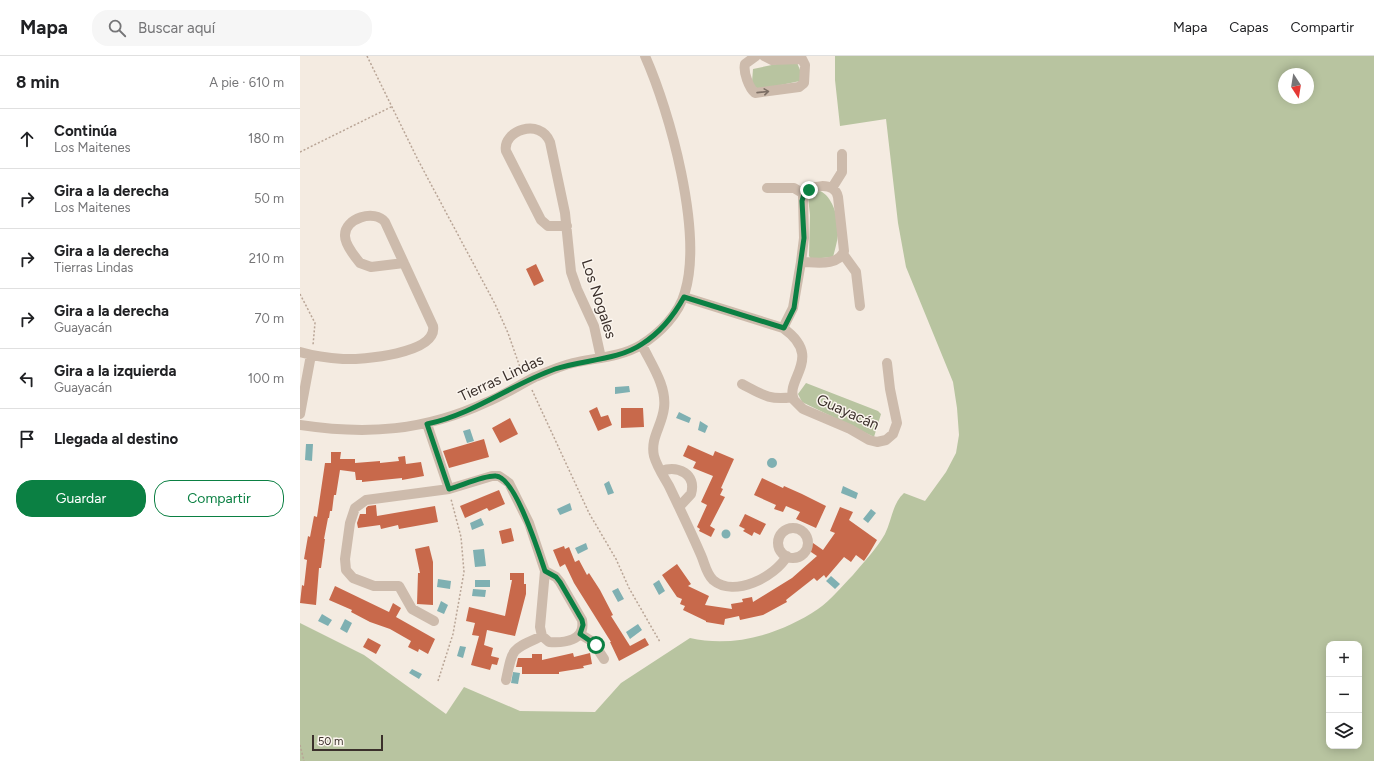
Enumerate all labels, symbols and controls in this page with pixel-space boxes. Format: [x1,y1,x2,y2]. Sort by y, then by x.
search box [92,10,372,46]
text: Mapa [20,16,68,39]
icon: search [106,17,128,39]
text: Buscar aquí [138,19,215,37]
text: Mapa [1173,19,1207,36]
text: Capas [1229,19,1268,36]
text: Compartir [1290,19,1354,36]
north arrow [1278,68,1314,104]
text: 8 min [16,72,59,92]
text: A pie · 610 m [209,75,284,90]
one-way arrow [756,89,769,96]
text: Continúa [54,122,117,140]
icon: ahead [16,128,38,150]
text: 180 m [248,131,284,146]
text: Los Maitenes [54,140,131,155]
route end [800,181,818,199]
text: Gira a la derecha [54,182,169,200]
icon: right [16,188,38,210]
text: 50 m [254,191,284,206]
text: Los Maitenes [54,200,131,215]
text: Gira a la derecha [54,242,169,260]
icon: right [16,248,38,270]
text: 210 m [249,251,284,266]
street label: Los Nogales [578,257,620,341]
text: Tierras Lindas [54,260,133,275]
text: Gira a la derecha [54,302,169,320]
icon: right [16,308,38,330]
text: 70 m [254,311,284,326]
text: Guayacán [54,320,112,335]
street label: Tierras Lindas [456,351,546,405]
text: Gira a la izquierda [54,362,176,380]
icon: left [16,368,38,390]
text: 100 m [248,371,284,386]
text: Guayacán [54,380,112,395]
street label: Guayacán [814,390,882,434]
icon: arrive [16,428,38,450]
text: Llegada al destino [54,430,178,448]
button: Guardar [16,480,146,517]
button: Compartir [154,480,284,517]
route start [587,636,605,654]
map controls [1326,641,1362,749]
button: + [1326,641,1362,677]
button: − [1326,677,1362,713]
button: layers [1326,713,1362,749]
scale bar [312,733,383,752]
text: 50 m [318,735,343,748]

